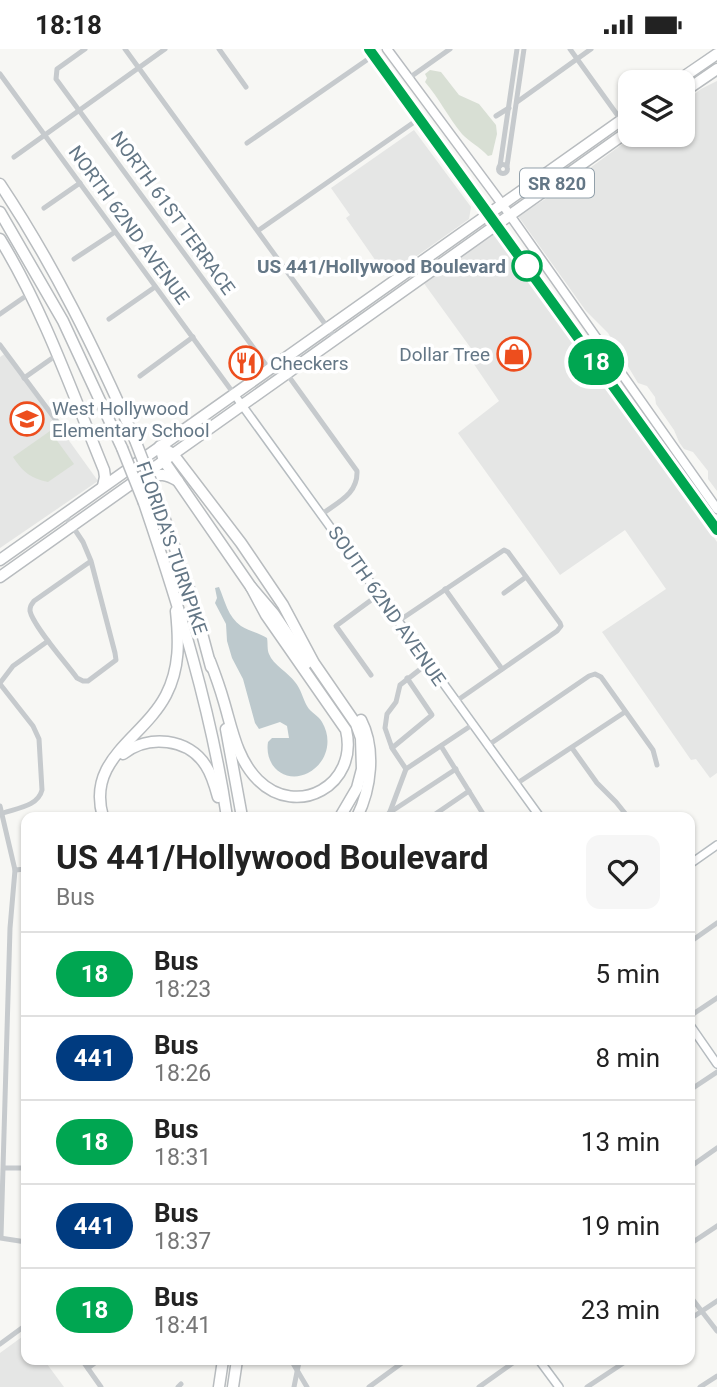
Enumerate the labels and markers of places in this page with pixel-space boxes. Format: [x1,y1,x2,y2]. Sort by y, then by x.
marker: US 441/Hollywood Boulevard [512,251,542,281]
place label: US 441/Hollywood Boulevard [257,255,506,278]
shop icon: Dollar Tree [495,335,533,373]
place label: Dollar Tree [399,343,490,366]
restaurant icon: Checkers [227,344,265,382]
place label: Checkers [270,352,349,375]
place label: West Hollywood Elementary School [52,397,210,442]
school or university icon: West Hollywood Elementary School [8,400,46,438]

